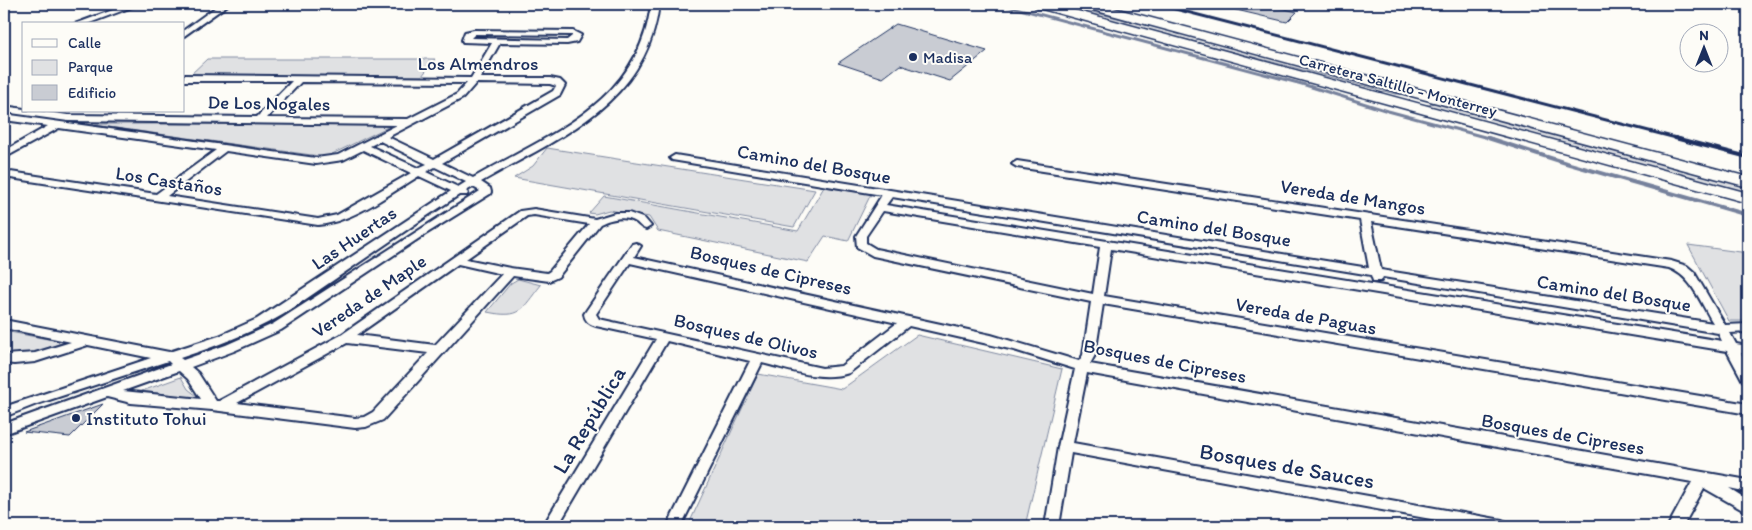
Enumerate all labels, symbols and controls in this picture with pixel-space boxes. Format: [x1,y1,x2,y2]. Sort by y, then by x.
legend [22,22,185,112]
north arrow [1680,22,1730,72]
text: N [1699,27,1709,44]
text: Calle [68,34,101,52]
place label: Madisa [923,48,973,67]
street label: Carretera Saltillo - Monterrey [1297,49,1500,121]
marker: Madisa [907,51,919,63]
street label: Los Almendros [417,52,539,75]
text: Parque [68,58,113,76]
text: Edificio [68,84,116,102]
street label: De Los Nogales [207,90,331,116]
street label: Camino del Bosque [735,139,893,189]
street label: Los Castaños [114,161,224,201]
street label: Vereda de Mangos [1279,174,1427,220]
street label: Las Huertas [307,201,401,275]
street label: Camino del Bosque [1135,204,1293,252]
street label: Bosques de Cipreses [688,240,854,300]
street label: Vereda de Maple [307,249,431,343]
street label: Camino del Bosque [1535,269,1693,317]
street label: Vereda de Paguas [1234,292,1378,340]
street label: Bosques de Olivos [672,308,820,364]
street label: Bosques de Cipreses [1082,334,1248,388]
street label: La República [546,361,632,479]
place label: Instituto Tohui [86,407,207,430]
street label: Bosques de Cipreses [1480,408,1646,460]
marker: Instituto Tohui [70,412,82,424]
street label: Bosques de Sauces [1197,437,1377,495]

